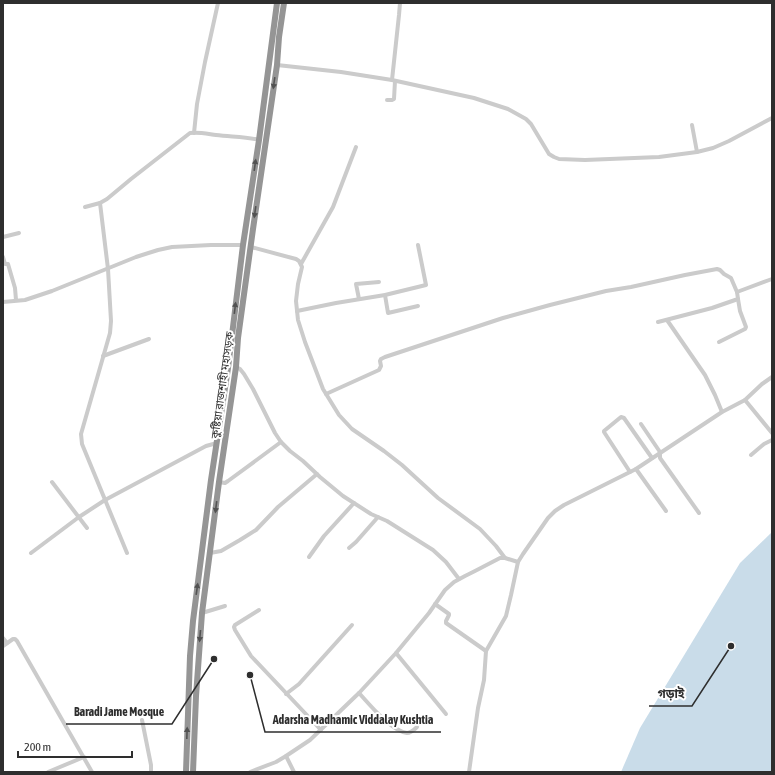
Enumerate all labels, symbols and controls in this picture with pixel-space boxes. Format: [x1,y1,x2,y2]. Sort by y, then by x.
one-way arrow [271,77,277,89]
one-way arrow [252,159,258,171]
one-way arrow [252,206,258,218]
one-way arrow [232,302,238,314]
street label: কুষ্টিয়া রাজশাহী মহাসড়ক [208,331,236,440]
one-way arrow [212,501,219,513]
one-way arrow [194,583,200,596]
one-way arrow [197,630,204,642]
callout: গড়াই [649,682,692,706]
text: গড়াই [658,686,685,701]
callout: Baradi Jame Mosque [66,700,172,724]
text: Baradi Jame Mosque [74,705,165,719]
callout: Adarsha Madhamic Viddalay Kushtia [265,708,441,732]
text: Adarsha Madhamic Viddalay Kushtia [272,713,434,727]
one-way arrow [184,727,191,739]
scale bar [18,733,132,759]
text: 200 m [24,740,51,754]

